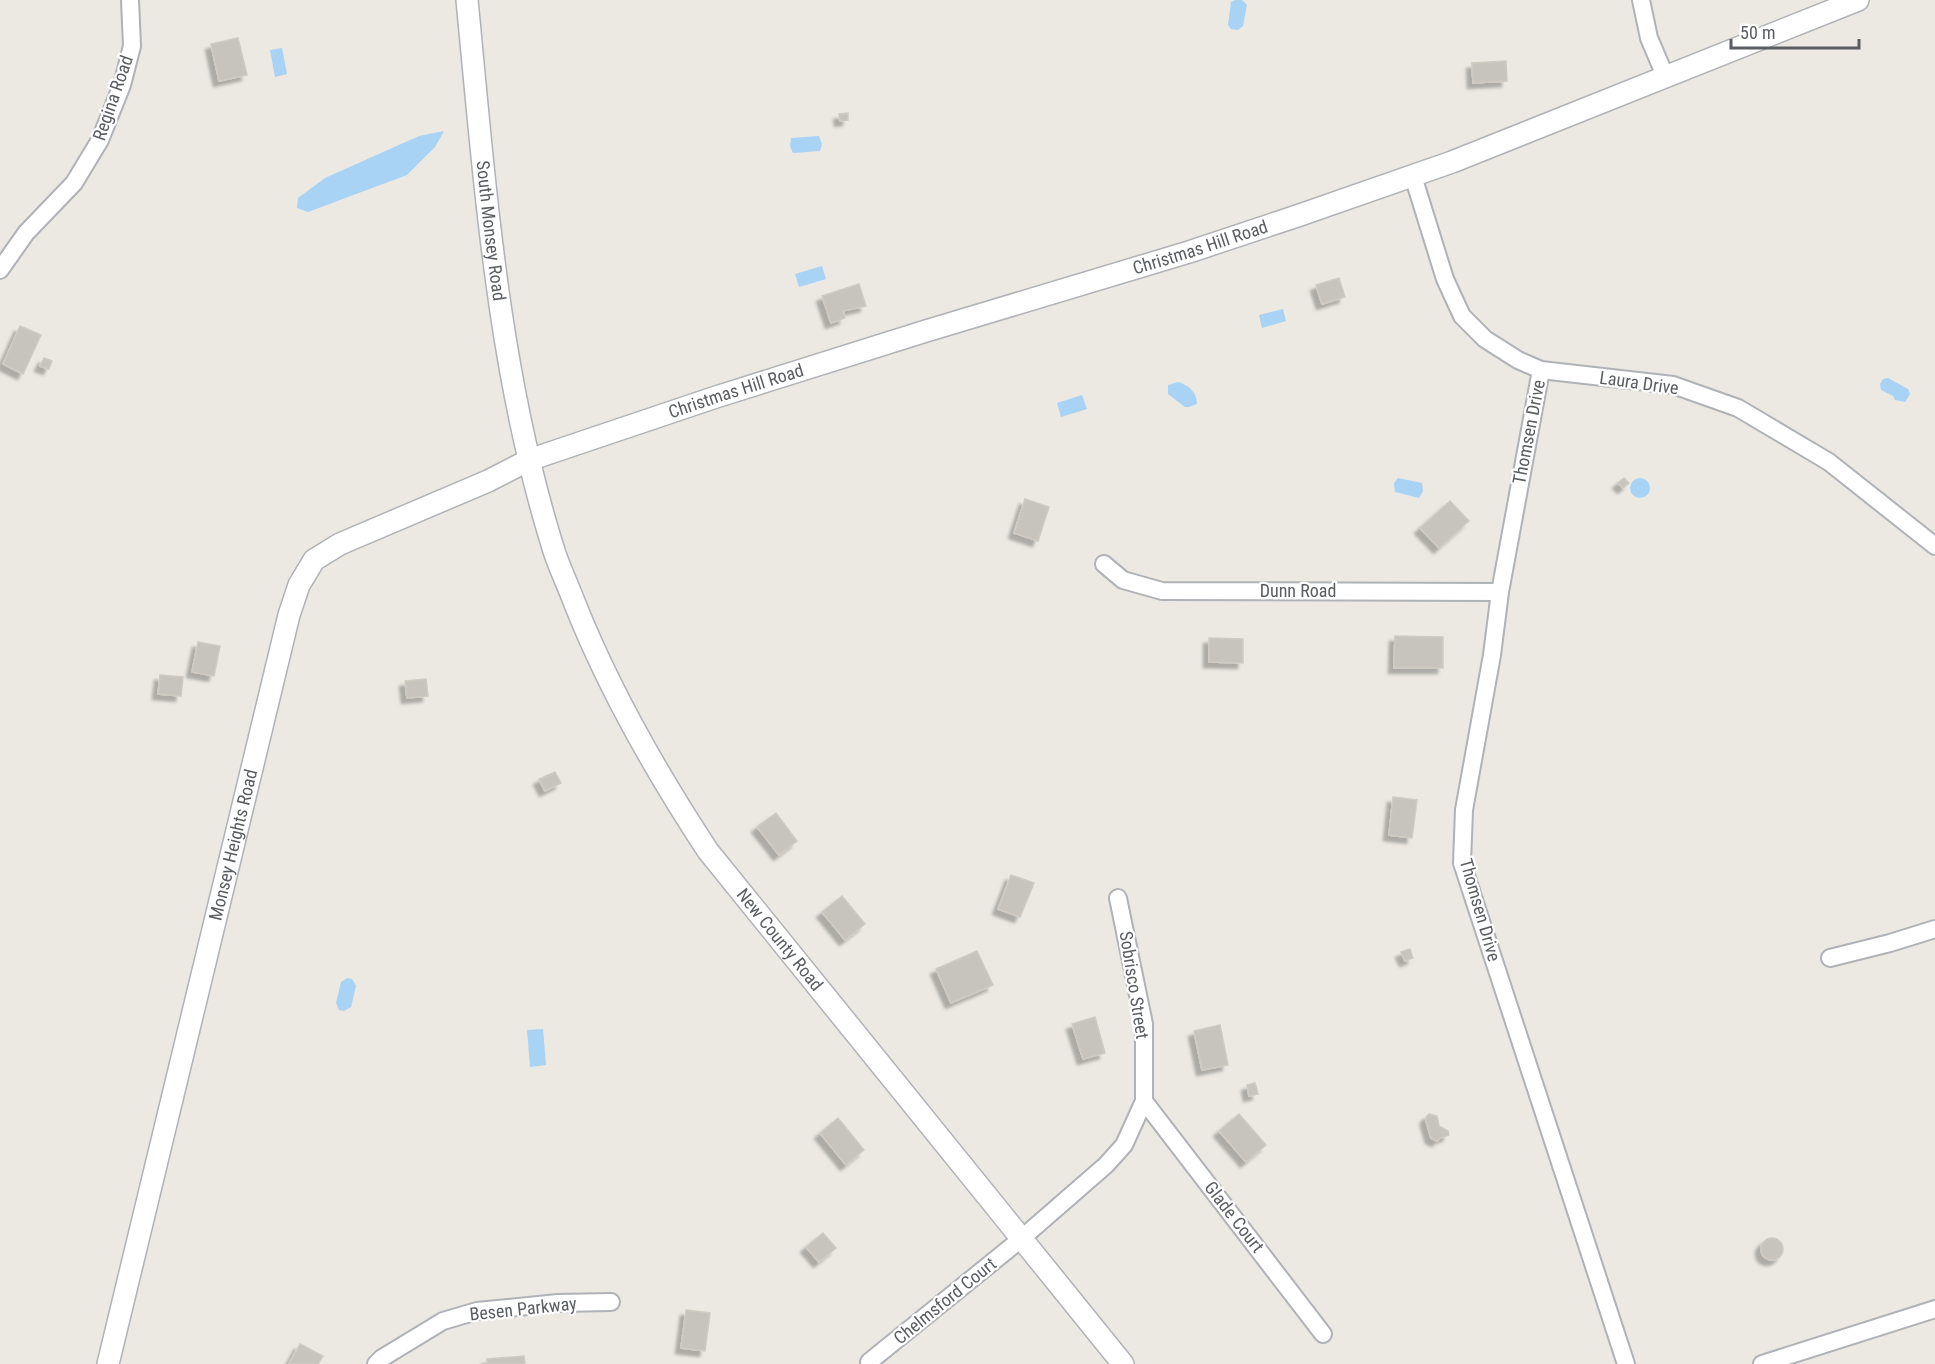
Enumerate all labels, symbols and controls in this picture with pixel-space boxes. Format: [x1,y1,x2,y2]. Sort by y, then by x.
scale bar [1731,12,1858,50]
text: 50 m [1740,22,1775,43]
street label: Regina Road [88,53,137,143]
street label: South Monsey Road [473,160,510,302]
street label: Christmas Hill Road [1130,215,1270,278]
street label: Christmas Hill Road [666,359,806,422]
street label: Laura Drive [1598,367,1680,398]
street label: Thomsen Drive [1508,378,1549,486]
street label: Dunn Road [1260,580,1336,601]
street label: Monsey Heights Road [205,767,261,923]
street label: Thomsen Drive [1456,856,1505,964]
street label: New County Road [733,884,828,995]
street label: Sobrisco Street [1116,930,1153,1040]
street label: Glade Court [1200,1177,1269,1256]
street label: Chelmsford Court [889,1253,1000,1348]
street label: Besen Parkway [468,1292,578,1325]

